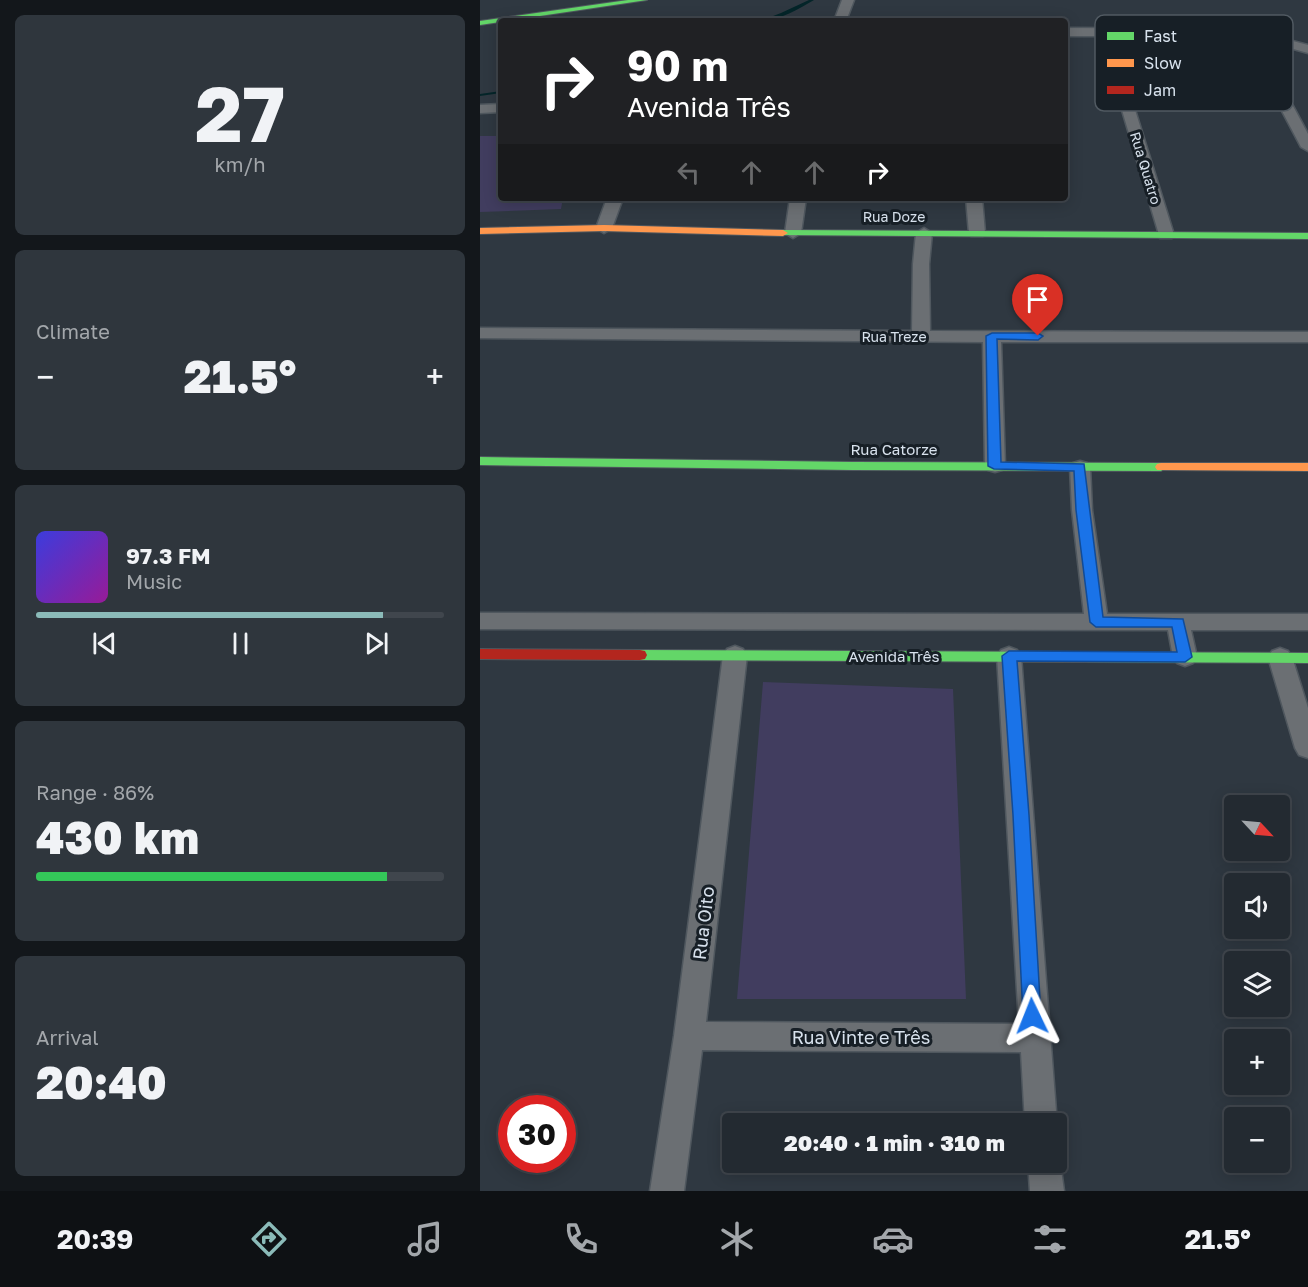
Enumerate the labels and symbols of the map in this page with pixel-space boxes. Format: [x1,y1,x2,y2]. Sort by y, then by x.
legend [1095,15,1293,111]
text: Fast [1144,26,1177,46]
text: Slow [1144,53,1182,73]
text: Jam [1144,80,1176,100]
street label: Rua Quatro [1127,130,1165,206]
street label: Rua Doze [863,208,925,225]
pin [1012,274,1063,336]
street label: Rua Treze [861,328,927,345]
street label: Rua Catorze [850,440,938,458]
street label: Avenida Três [849,647,940,665]
north arrow [1224,795,1290,861]
street label: Rua Oito [688,885,718,961]
position arrow [1000,984,1064,1048]
street label: Rua Vinte e Três [792,1026,930,1048]
speed limit sign: 30 [498,1095,576,1173]

